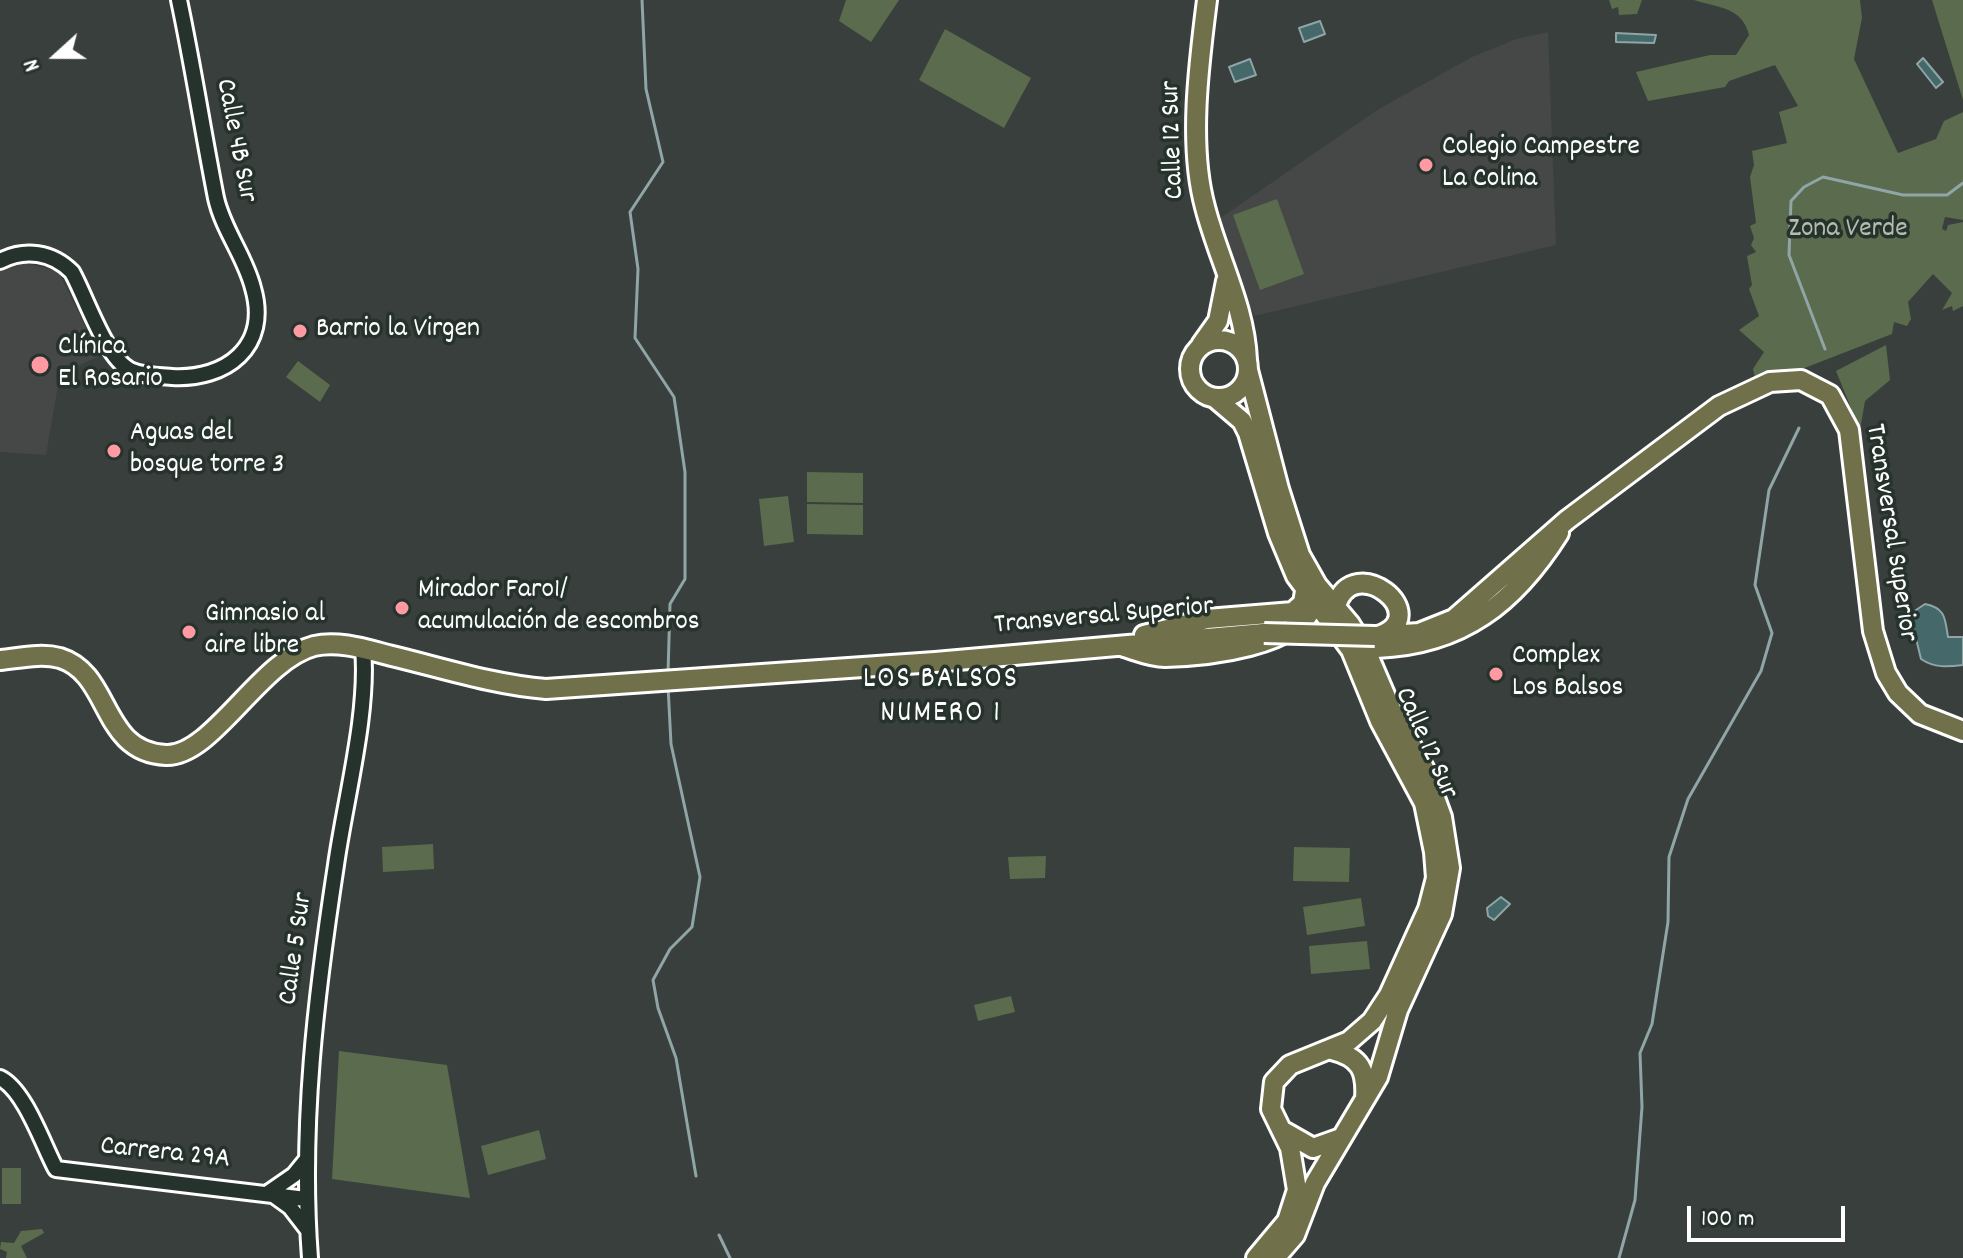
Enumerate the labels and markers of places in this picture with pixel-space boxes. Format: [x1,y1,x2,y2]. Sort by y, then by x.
place label: Colegio Campestre La Colina [1442,132,1640,198]
marker: Colegio Campestre La Colina [1417,156,1435,174]
place label: Barrio la Virgen [316,314,480,348]
marker: Barrio la Virgen [291,322,309,340]
place label: Clínica El Rosario [58,332,163,398]
marker: Clínica El Rosario [29,354,51,376]
place label: Aguas del bosque torre 3 [130,418,284,484]
marker: Aguas del bosque torre 3 [105,442,123,460]
place label: Mirador Faro1/ acumulación de escombros [418,575,699,641]
place label: Gimnasio al aire libre [205,599,325,665]
marker: Mirador Faro1/ acumulación de escombros [393,599,411,617]
marker: Gimnasio al aire libre [180,623,198,641]
place label: Complex Los Balsos [1512,641,1623,707]
marker: Complex Los Balsos [1487,665,1505,683]

